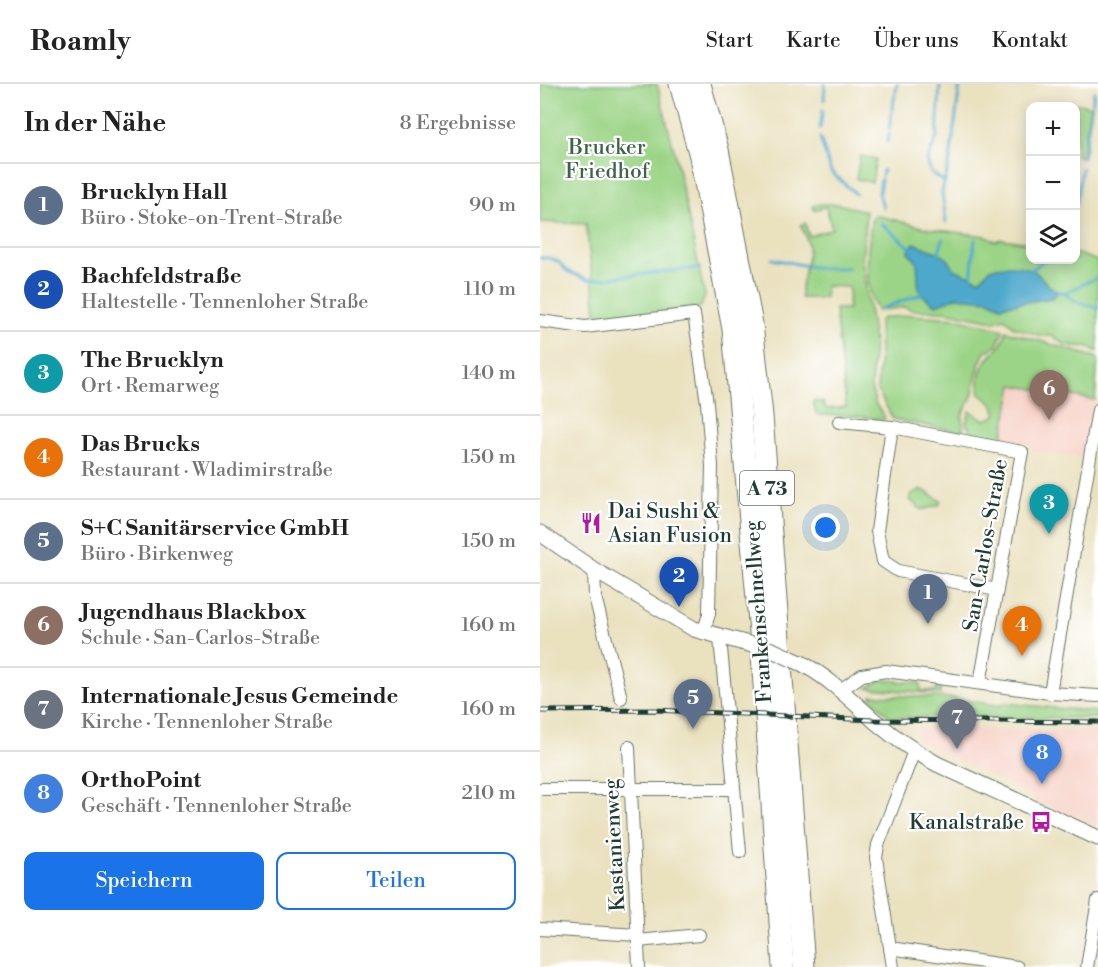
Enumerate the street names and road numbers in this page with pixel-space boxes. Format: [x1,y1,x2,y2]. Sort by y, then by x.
street label: San-Carlos-Straße [958,457,1014,634]
road number: A 73 [740,471,794,505]
street label: Frankenschnellweg [740,520,778,704]
street label: Kastanienweg [599,778,631,912]

